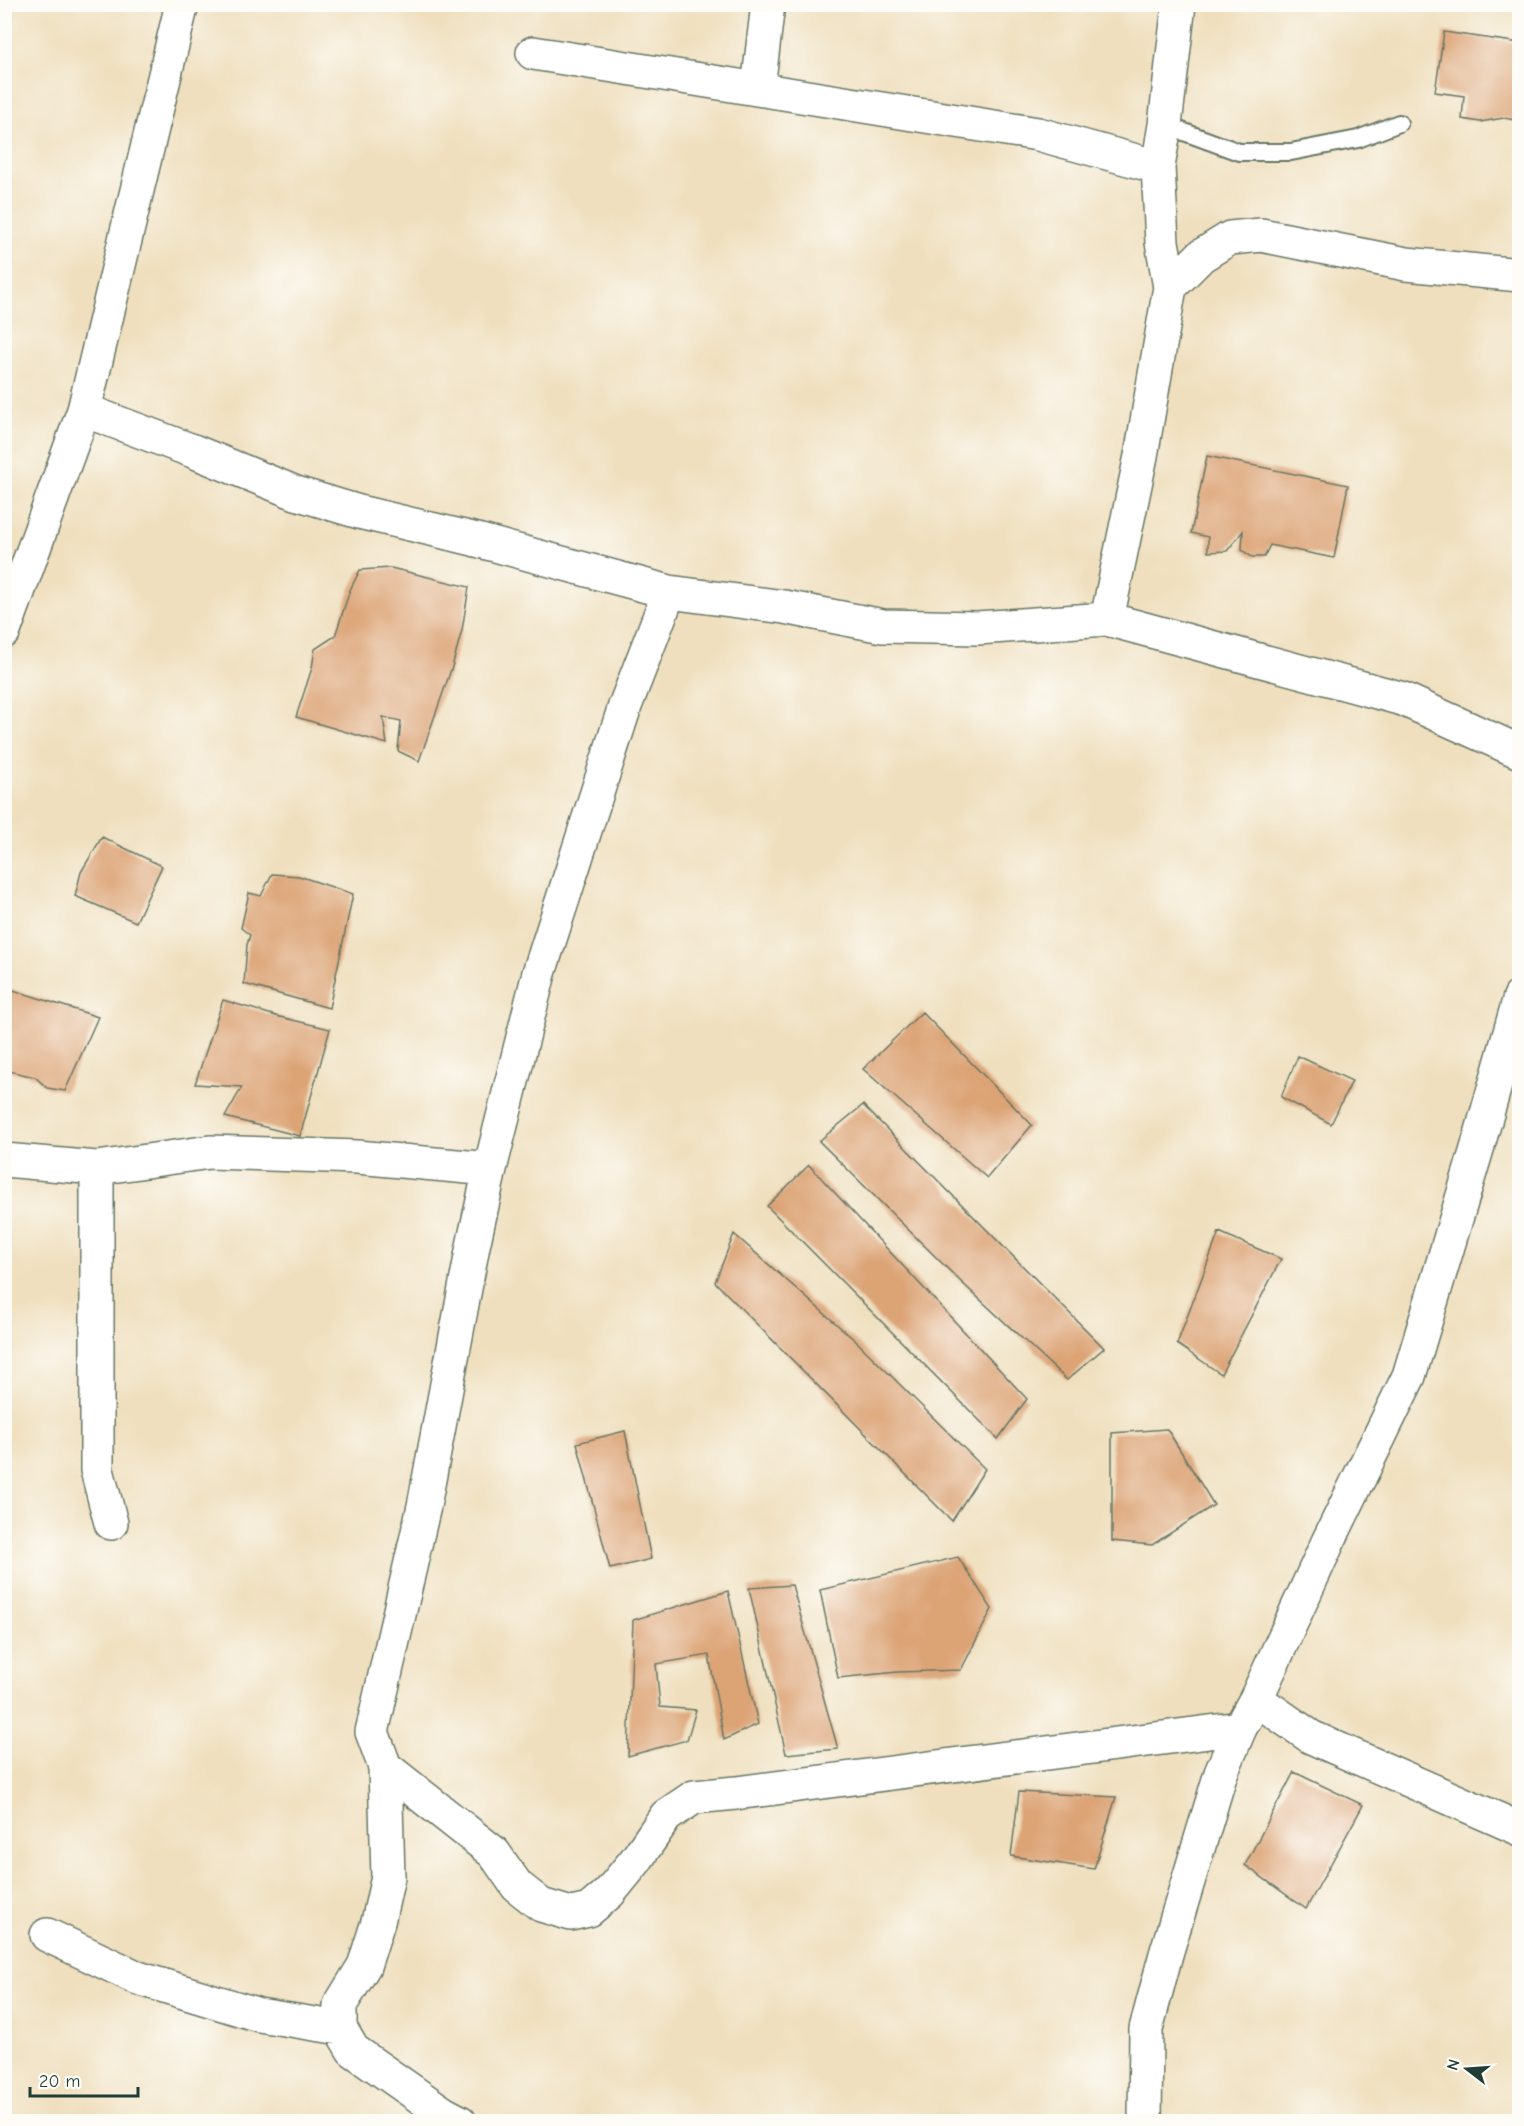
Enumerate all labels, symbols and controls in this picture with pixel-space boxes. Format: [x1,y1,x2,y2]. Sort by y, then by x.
north arrow [1437,2039,1497,2099]
text: N [1443,2057,1464,2073]
scale bar [30,2060,138,2098]
text: 20 m [39,2071,80,2092]

